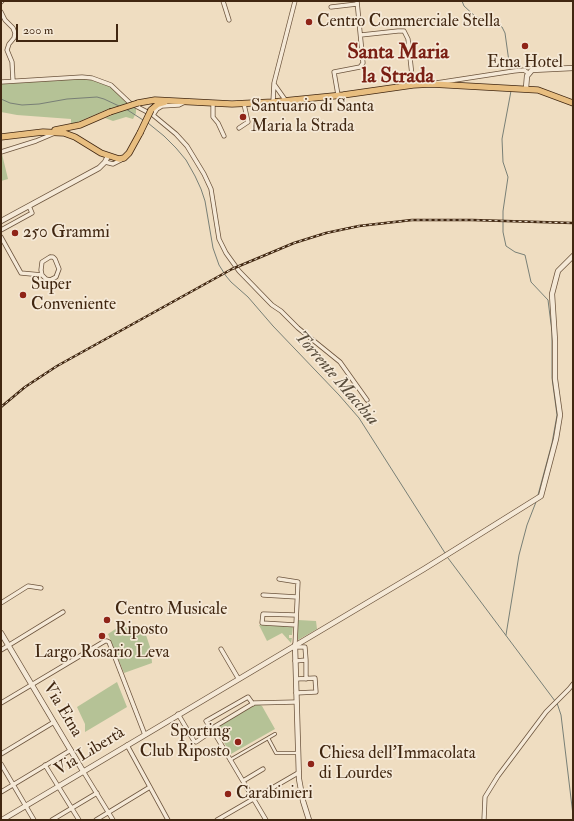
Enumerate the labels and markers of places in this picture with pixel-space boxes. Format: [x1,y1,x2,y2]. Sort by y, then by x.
place label: Centro Commerciale Stella [317,12,500,32]
marker: Centro Commerciale Stella [304,17,314,27]
marker: Etna Hotel [520,41,530,51]
place label: Etna Hotel [487,53,563,73]
place label: Santuario di Santa Maria la Strada [251,97,374,137]
marker: Santuario di Santa Maria la Strada [238,112,248,122]
place label: 250 Grammi [23,223,110,243]
marker: 250 Grammi [10,228,20,238]
place label: Super Conveniente [31,275,116,315]
marker: Super Conveniente [18,290,28,300]
place label: Centro Musicale Riposto [115,600,227,640]
marker: Centro Musicale Riposto [102,615,112,625]
marker: Largo Rosario Leva [97,631,107,641]
place label: Largo Rosario Leva [35,643,169,663]
place label: Sporting Club Riposto [140,722,230,762]
marker: Sporting Club Riposto [233,737,243,747]
place label: Chiesa dell'Immacolata di Lourdes [319,744,476,784]
marker: Chiesa dell'Immacolata di Lourdes [306,759,316,769]
place label: Carabinieri [236,784,313,804]
marker: Carabinieri [223,789,233,799]

